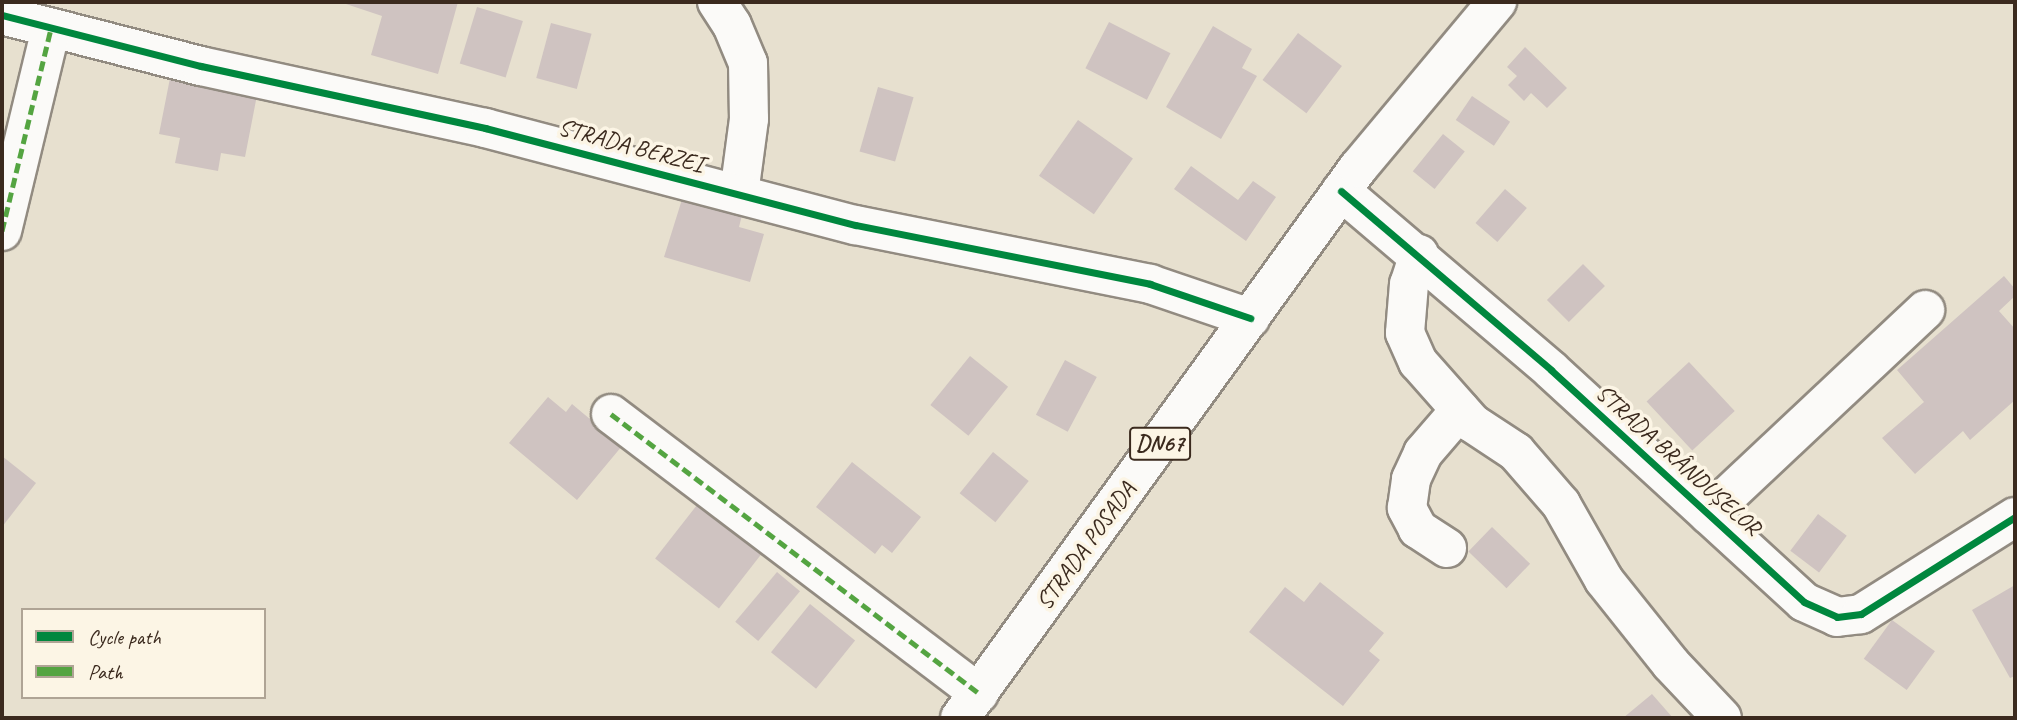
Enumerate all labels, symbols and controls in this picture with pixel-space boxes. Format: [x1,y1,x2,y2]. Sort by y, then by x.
street label: STRADA BERZEI [555,113,707,179]
street label: STRADA BRÂNDUȘELOR [1589,378,1767,542]
road number: DN67 [1128,424,1192,464]
street label: STRADA POSADA [1030,477,1142,615]
legend [21,608,266,699]
text: Cycle path [88,624,161,650]
text: Path [88,659,123,685]

